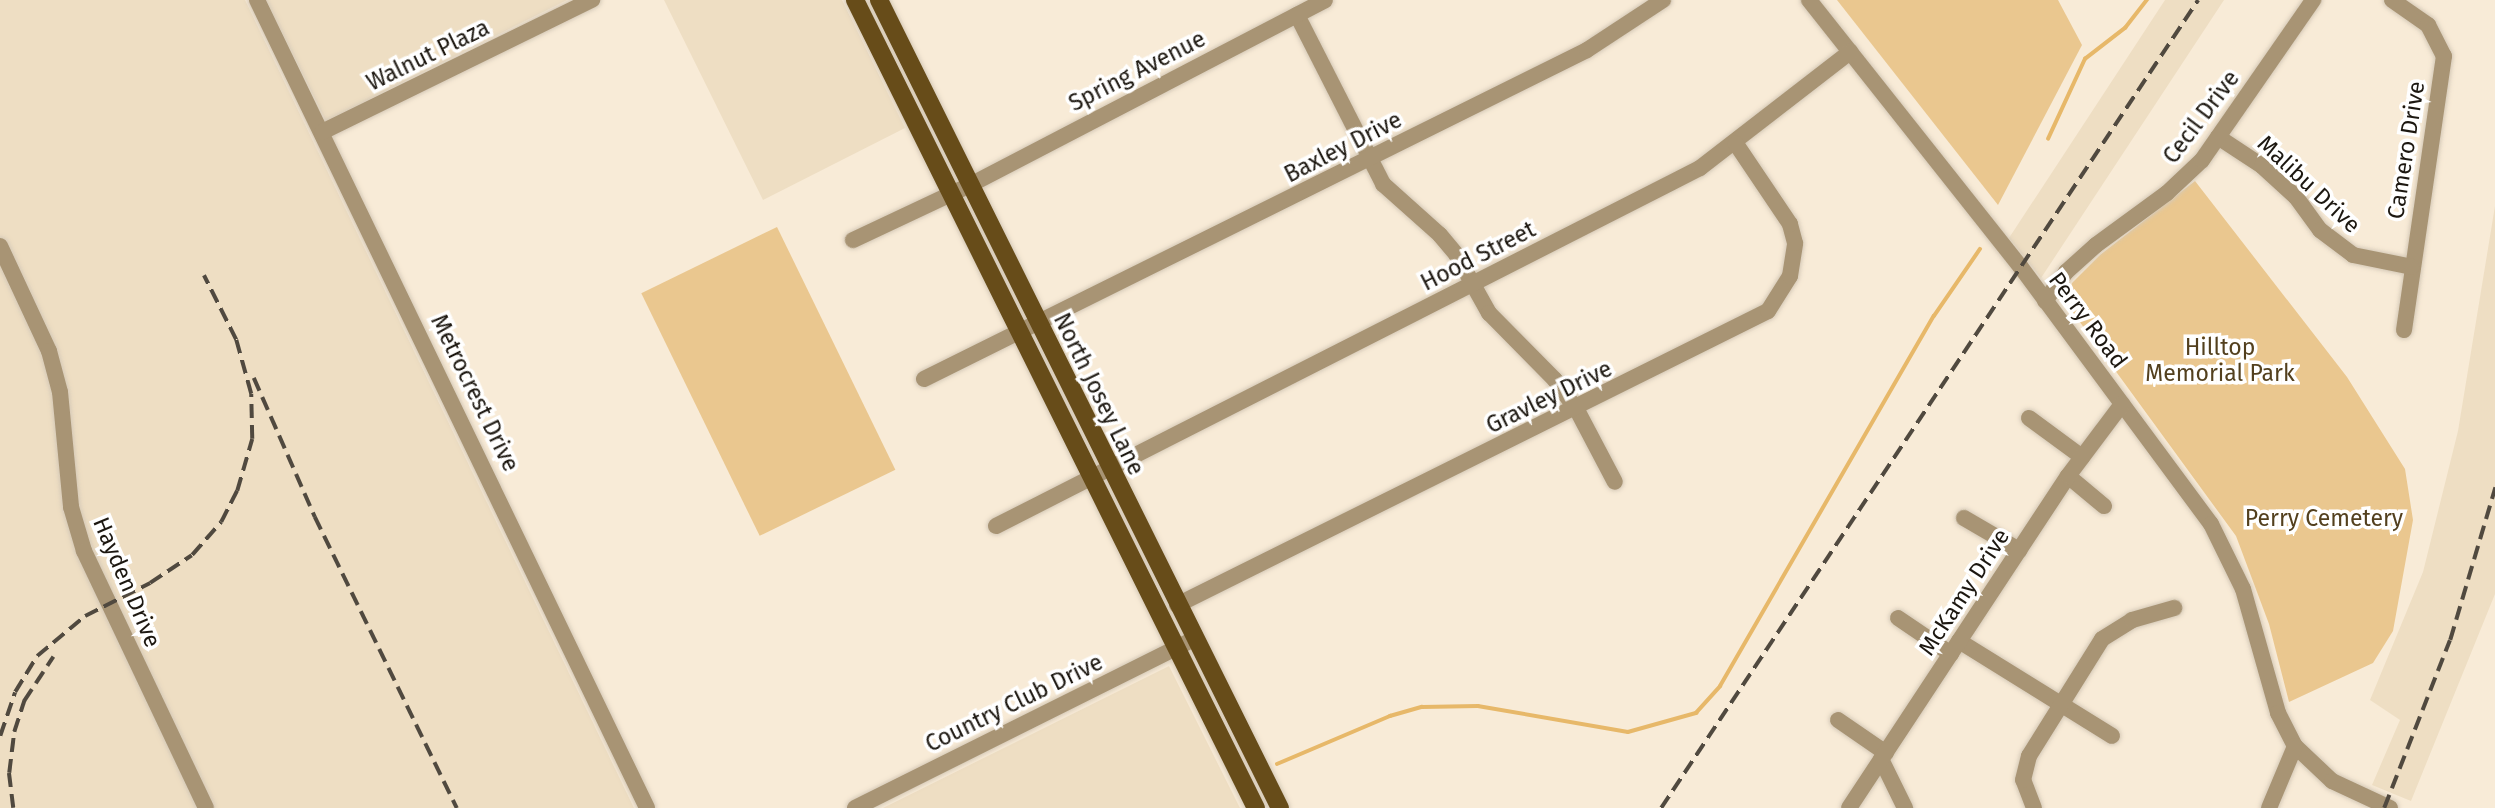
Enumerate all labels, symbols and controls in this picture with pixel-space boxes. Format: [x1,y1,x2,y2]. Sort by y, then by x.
street label: Walnut Plaza [362,13,494,97]
street label: Spring Avenue [1064,25,1210,117]
street label: Cecil Drive [2157,65,2245,169]
street label: Camero Drive [2381,79,2431,221]
street label: Baxley Drive [1280,106,1406,188]
street label: Malibu Drive [2252,129,2366,239]
street label: Hood Street [1416,215,1540,297]
street label: Perry Road [2043,266,2133,374]
street label: North Josey Lane [1048,309,1150,479]
street label: Metrocrest Drive [425,310,525,476]
park label: Hilltop Memorial Park [2145,333,2295,387]
street label: Gravley Drive [1482,355,1616,439]
park label: Perry Cemetery [2245,504,2403,532]
street label: Hayden Drive [87,513,167,651]
street label: McKamy Drive [1913,523,2015,661]
street label: Country Club Drive [921,648,1107,758]

